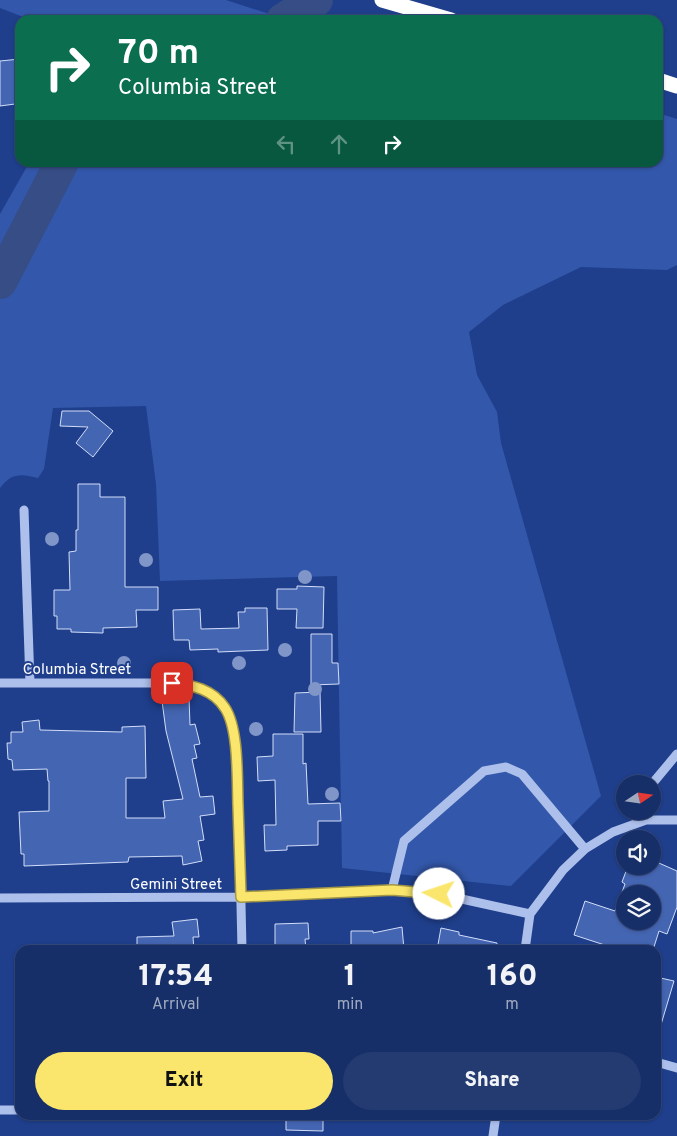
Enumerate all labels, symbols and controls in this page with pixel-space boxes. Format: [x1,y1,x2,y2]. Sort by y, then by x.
text: 70 m [118,32,199,76]
icon: right [35,35,100,100]
text: Columbia Street [118,75,277,102]
icon: left [272,130,300,158]
icon: ahead [325,130,353,158]
icon: right [378,130,406,158]
street label: Columbia Street [23,661,131,680]
pin [151,662,193,704]
icon: arrive [158,669,186,697]
north arrow [616,775,661,820]
map controls [616,775,661,930]
button: sound [616,830,661,875]
position arrow [412,867,464,919]
street label: Gemini Street [130,876,222,895]
button: layers [616,885,661,930]
text: 17:54 [138,959,213,996]
text: 1 [344,959,356,996]
text: 160 [487,959,538,996]
text: Arrival [152,995,200,1015]
text: min [337,995,363,1015]
text: m [505,995,519,1015]
button: Exit [35,1052,333,1110]
button: Share [343,1052,641,1110]

